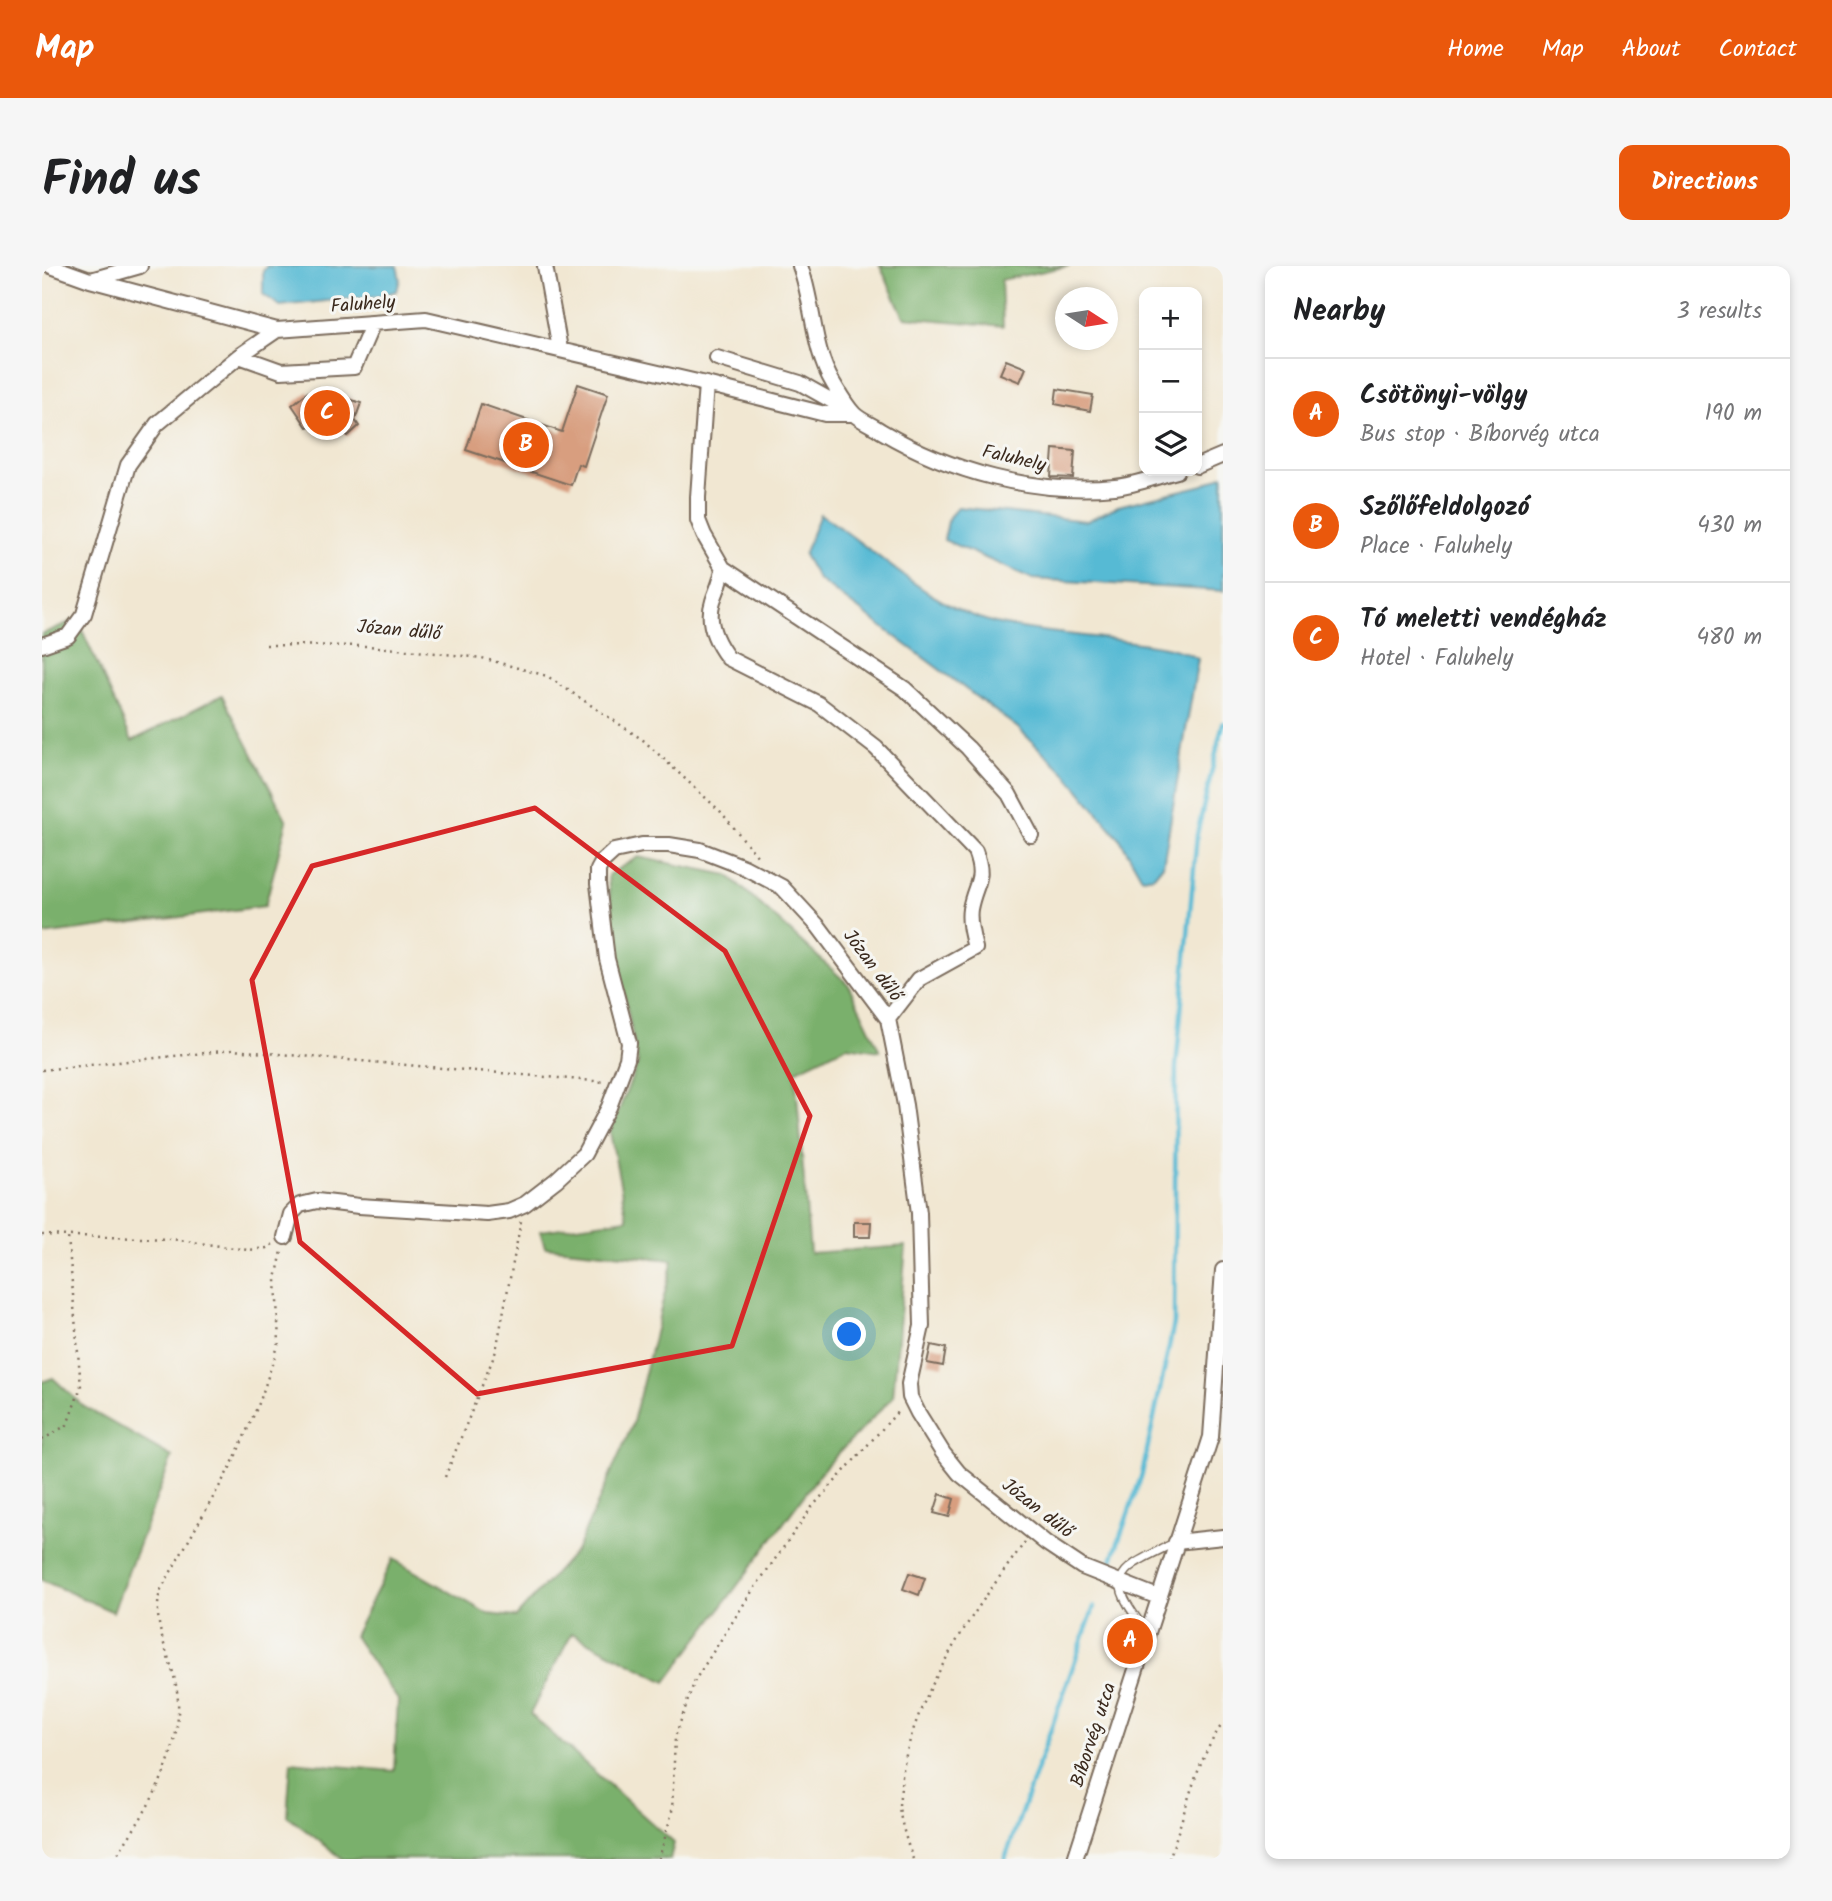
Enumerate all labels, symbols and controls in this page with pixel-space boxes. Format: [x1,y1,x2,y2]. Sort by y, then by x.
text: Map [35,23,95,76]
text: Home [1447,30,1504,69]
text: Map [1542,30,1584,69]
text: About [1622,30,1680,69]
text: Contact [1718,30,1797,69]
text: Find us [42,143,200,221]
button: Directions [1619,145,1790,220]
north arrow [1055,287,1118,350]
map controls [1139,287,1202,476]
button: + [1139,287,1202,350]
street label: Faluhely [330,288,398,322]
text: Nearby [1293,288,1385,336]
text: 3 results [1676,294,1762,330]
button: − [1139,350,1202,413]
text: Csötönyi-völgy [1360,375,1528,417]
pin: C [304,387,350,439]
text: A [1309,396,1323,432]
text: 190 m [1705,396,1762,432]
button: layers [1139,413,1202,476]
text: Bus stop · Bíborvég utca [1360,417,1600,453]
pin: B [503,419,549,471]
street label: Faluhely [979,437,1050,481]
text: Szőlőfeldolgozó [1360,487,1530,529]
text: B [1309,508,1323,544]
text: 430 m [1697,508,1762,544]
text: Place · Faluhely [1360,529,1512,565]
text: Tó meletti vendégház [1360,599,1607,641]
street label: Józan dűlő [356,612,444,650]
text: C [1309,620,1323,656]
text: 480 m [1696,620,1762,656]
text: Hotel · Faluhely [1360,641,1513,677]
street label: Józan dűlő [835,923,910,1010]
your location [832,1317,866,1351]
street label: Józan dűlő [995,1471,1081,1548]
pin: A [1107,1615,1153,1667]
street label: Bíborvég utca [1063,1679,1125,1791]

